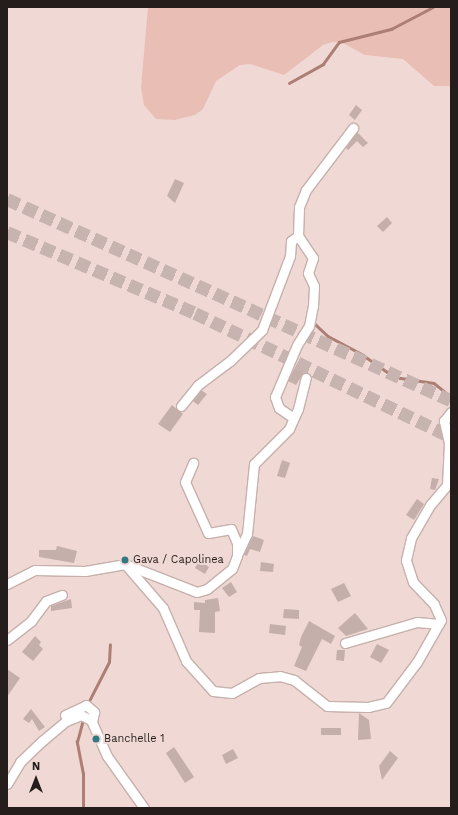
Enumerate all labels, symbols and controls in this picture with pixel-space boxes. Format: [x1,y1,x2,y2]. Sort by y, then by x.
place label: Gava / Capolinea [133,553,224,567]
marker: Gava / Capolinea [120,555,130,565]
place label: Banchelle 1 [104,732,165,746]
marker: Banchelle 1 [91,734,101,744]
north arrow [16,759,56,799]
text: N [32,760,40,773]

